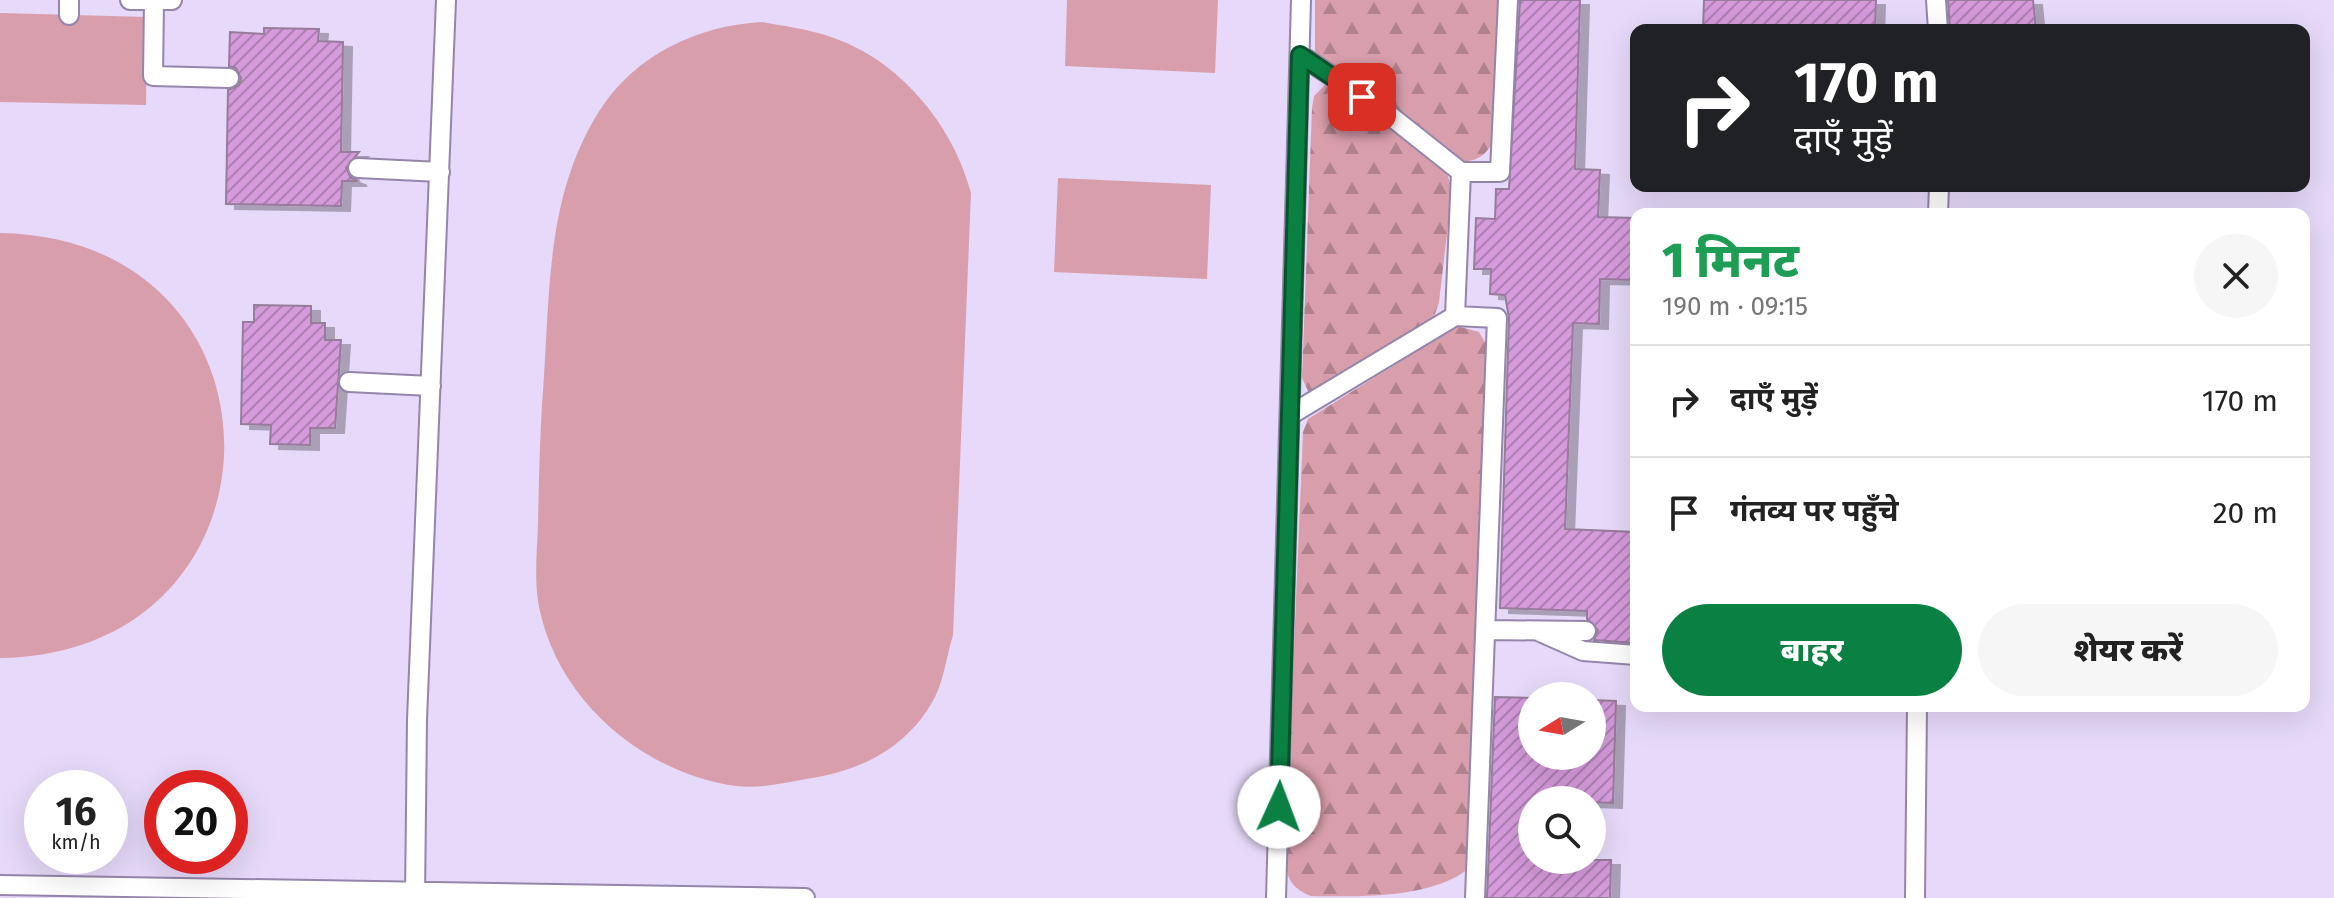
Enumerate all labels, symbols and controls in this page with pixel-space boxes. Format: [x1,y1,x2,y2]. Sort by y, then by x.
text: 170 m [1794,50,1939,117]
icon: right [1662,56,1766,160]
pin [1328,63,1396,131]
icon: arrive [1340,75,1384,119]
text: दाएँ मुड़ें [1794,118,1893,162]
text: 1 मिनट [1662,232,1799,290]
button: close [2194,234,2278,318]
text: 190 m · 09:15 [1662,291,1808,322]
icon: right [1662,379,1706,423]
text: दाएँ मुड़ें [1730,381,1818,417]
text: 170 m [2202,383,2278,419]
icon: arrive [1662,491,1706,535]
text: गंतव्य पर पहुँचे [1730,493,1898,529]
text: 20 m [2213,495,2278,531]
button: बाहर [1662,604,1962,696]
button: शेयर करें [1978,604,2278,696]
north arrow [1518,682,1606,770]
map controls [1518,682,1606,874]
position arrow [1237,765,1321,849]
speed limit sign: 20 [144,770,248,874]
button: search [1518,786,1606,874]
text: 16 [55,788,97,836]
text: km/h [51,830,101,854]

